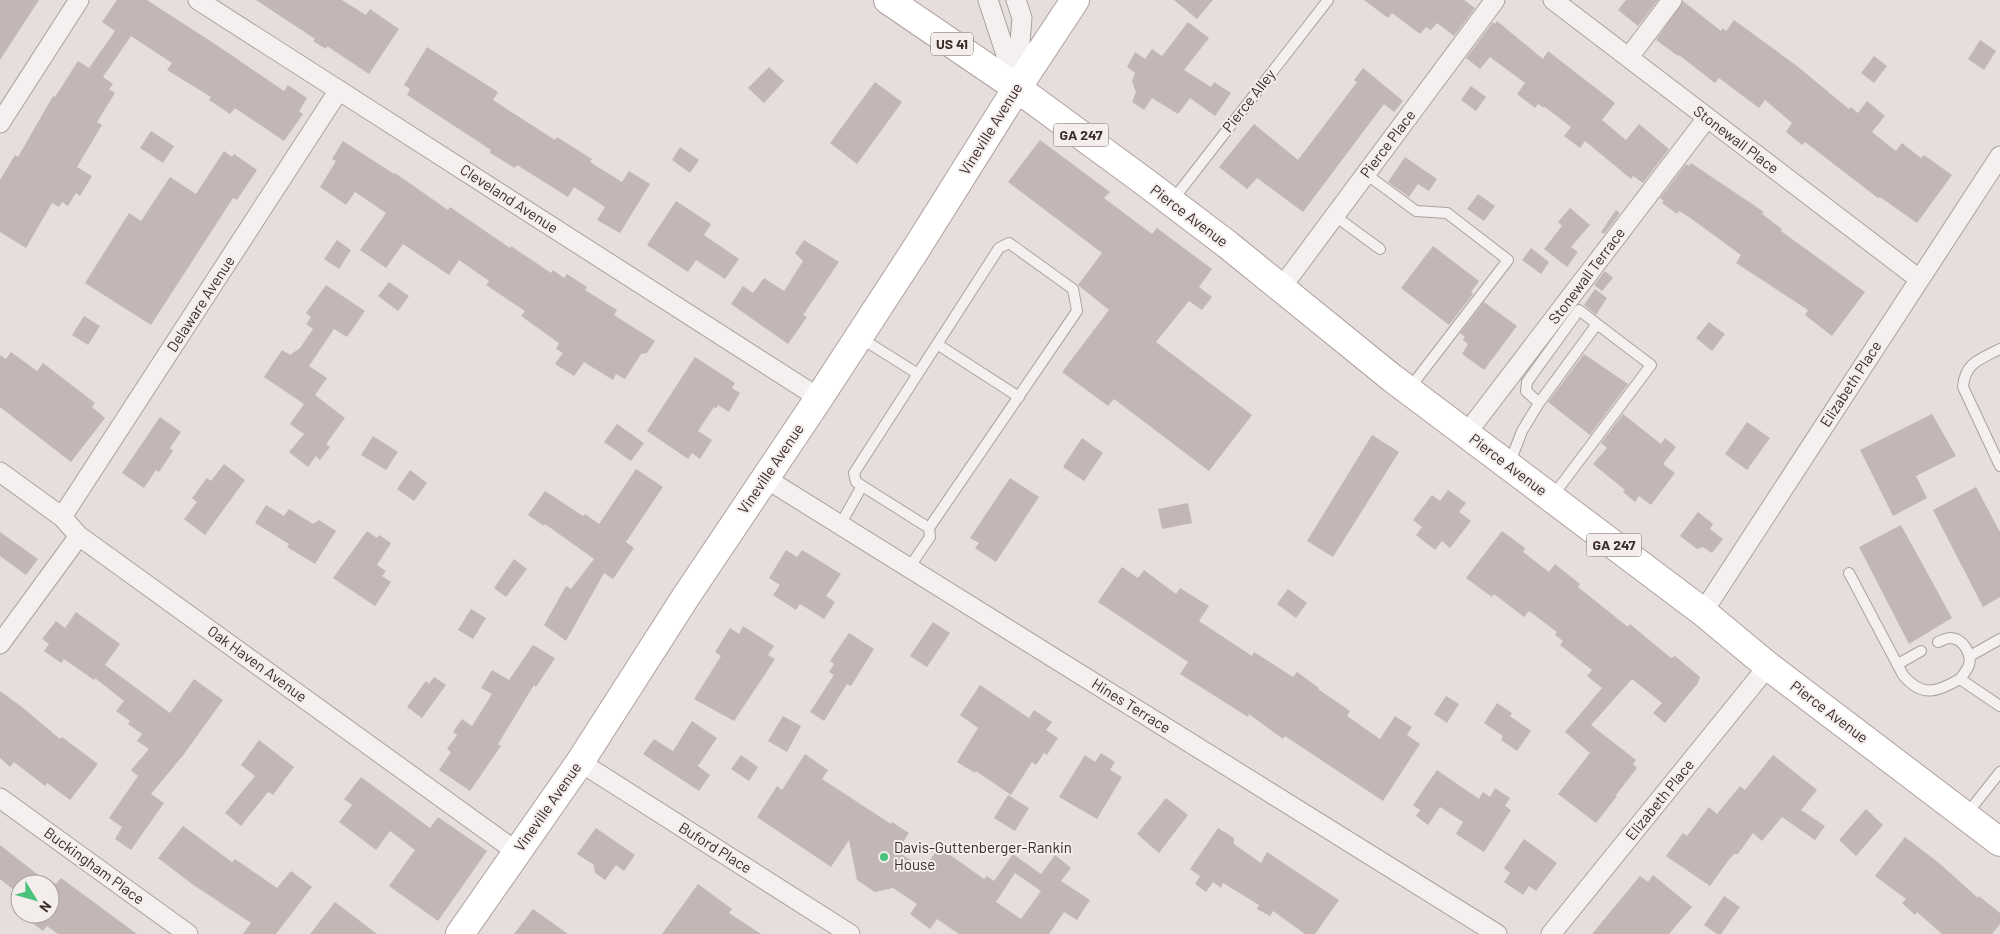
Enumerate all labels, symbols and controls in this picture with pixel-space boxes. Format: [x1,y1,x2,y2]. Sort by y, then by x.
road number: US 41 [931,33,973,56]
street label: Pierce Alley [1218,65,1279,136]
street label: Vineville Avenue [955,79,1026,178]
street label: Stonewall Place [1690,101,1783,177]
street label: Pierce Place [1356,106,1419,181]
road number: GA 247 [1054,124,1108,146]
street label: Cleveland Avenue [457,160,562,237]
street label: Pierce Avenue [1147,180,1232,250]
street label: Stonewall Terrace [1544,224,1628,327]
street label: Delaware Avenue [162,252,238,355]
street label: Elizabeth Place [1816,337,1885,430]
street label: Vineville Avenue [733,420,807,517]
street label: Pierce Avenue [1466,429,1551,499]
road number: GA 247 [1586,534,1642,556]
street label: Oak Haven Avenue [204,621,311,705]
street label: Hines Terrace [1089,674,1174,736]
street label: Pierce Avenue [1787,676,1872,746]
street label: Elizabeth Place [1621,755,1697,843]
street label: Vineville Avenue [510,758,585,855]
street label: Buford Place [676,818,755,877]
street label: Buckingham Place [41,823,148,908]
place label: Davis-Guttenberger-Rankin House [894,838,1072,873]
marker: Davis-Guttenberger-Rankin House [878,851,890,863]
north arrow [10,874,60,924]
text: N [36,898,55,916]

